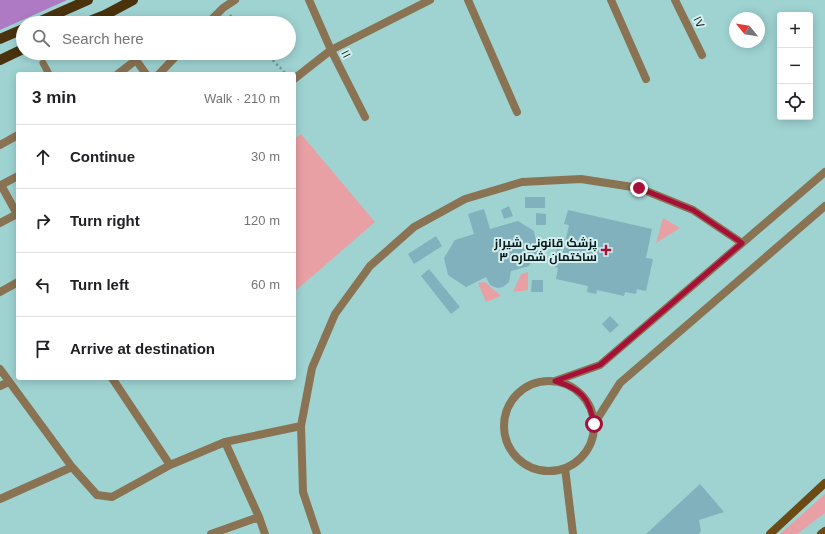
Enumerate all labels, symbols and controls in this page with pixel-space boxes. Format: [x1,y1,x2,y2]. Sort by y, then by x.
north arrow [729,12,765,48]
map controls [777,12,813,120]
button: + [777,12,813,48]
street label: ۱۷ [690,14,708,31]
search box [16,16,296,60]
icon: search [30,27,52,49]
text: Search here [62,30,144,47]
street label: ۱۱ [338,48,354,60]
button: − [777,48,813,84]
button: locate [777,84,813,120]
text: 3 min [32,88,76,107]
text: Walk · 210 m [204,91,280,106]
icon: ahead [32,146,54,168]
text: Continue [70,148,135,165]
text: 30 m [251,149,280,164]
route end [630,179,648,197]
icon: right [32,210,54,232]
text: Turn right [70,212,140,229]
text: 120 m [244,213,280,228]
place label: پزشک قانونی شیراز ساختمان شماره ٣ [493,236,598,265]
marker: پزشک قانونی شیراز ساختمان شماره ٣ [600,244,612,256]
icon: left [32,274,54,296]
text: Turn left [70,276,129,293]
text: 60 m [251,277,280,292]
icon: arrive [32,338,54,360]
text: Arrive at destination [70,340,215,357]
route start [585,415,603,433]

